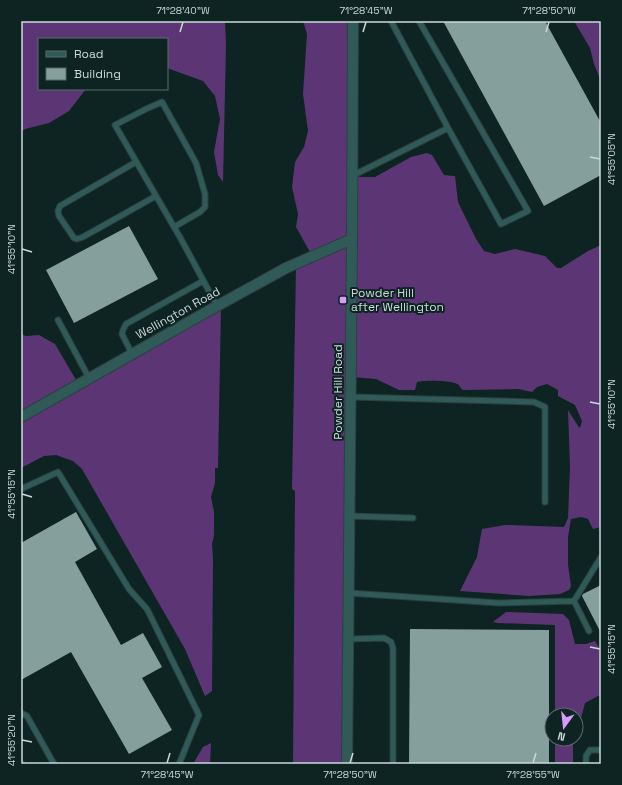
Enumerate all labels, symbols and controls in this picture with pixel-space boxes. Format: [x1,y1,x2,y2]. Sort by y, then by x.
text: 71°28'40"W [156,4,210,17]
text: 71°28'45"W [339,4,393,17]
text: 71°28'50"W [522,4,576,17]
legend [38,38,168,90]
text: Road [74,46,103,62]
text: Building [74,66,121,82]
text: 41°55'05"N [605,133,618,185]
text: 41°55'10"N [5,224,18,274]
street label: Wellington Road [133,283,223,343]
place label: Powder Hill after Wellington [351,285,444,315]
marker: Powder Hill after Wellington [338,295,348,305]
street label: Powder Hill Road [330,344,346,440]
text: 41°55'10"N [605,379,618,429]
text: 41°55'15"N [5,469,18,519]
text: 41°55'15"N [605,624,618,674]
north arrow [544,707,584,747]
text: 41°55'20"N [5,714,18,766]
text: N [556,729,567,744]
text: 71°28'45"W [140,768,194,781]
text: 71°28'50"W [323,768,377,781]
text: 71°28'55"W [506,768,560,781]

